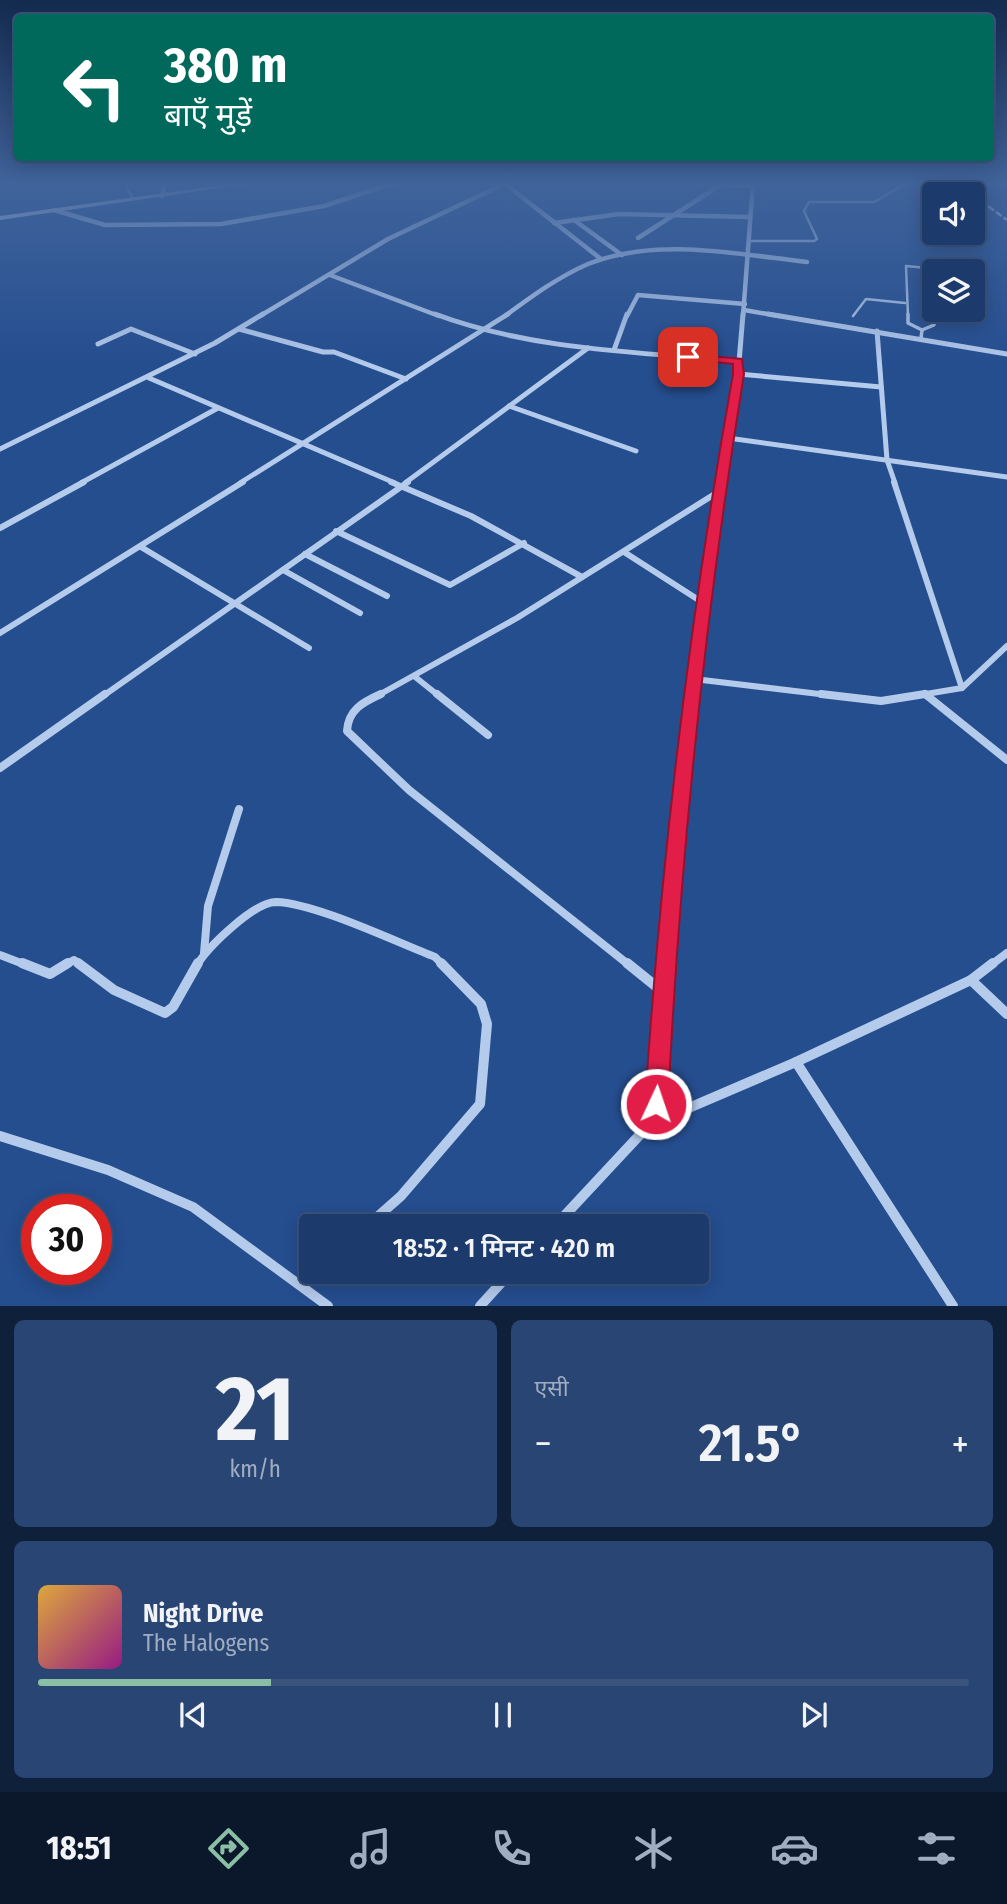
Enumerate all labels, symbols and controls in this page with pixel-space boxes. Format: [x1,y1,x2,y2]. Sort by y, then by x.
text: 380 m [164,36,287,95]
icon: left [49,42,140,133]
text: बाएँ मुड़ें [164,96,252,134]
map controls [922,182,985,322]
button: sound [922,182,985,245]
button: layers [922,259,985,322]
pin [658,327,718,387]
icon: arrive [669,338,707,376]
position arrow [619,1067,693,1141]
speed limit sign: 30 [21,1194,112,1285]
text: 18:52 · 1 मिनट · 420 m [393,1233,615,1264]
text: 21 [216,1355,295,1464]
text: एसी [535,1374,569,1402]
text: 21.5° [699,1412,805,1475]
text: − [535,1421,552,1467]
text: + [952,1421,969,1467]
text: km/h [230,1455,281,1483]
text: Night Drive [143,1598,263,1629]
text: The Halogens [143,1629,269,1657]
icon: previous [174,1696,212,1734]
icon: pause [484,1696,522,1734]
icon: next [795,1696,833,1734]
icon: directions [204,1824,253,1873]
icon: music [346,1824,395,1873]
icon: phone [487,1824,536,1873]
icon: climate [629,1824,678,1873]
icon: car [770,1824,819,1873]
icon: filters [912,1824,961,1873]
text: 18:51 [46,1829,112,1867]

